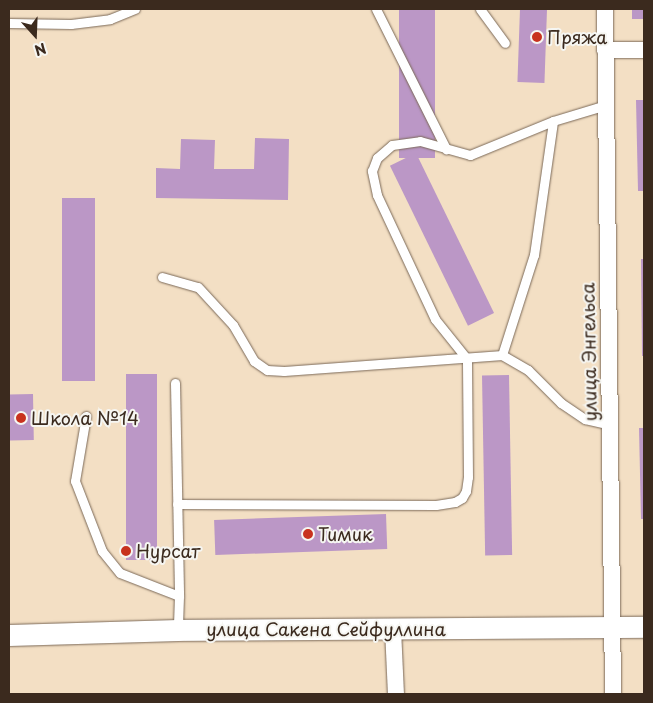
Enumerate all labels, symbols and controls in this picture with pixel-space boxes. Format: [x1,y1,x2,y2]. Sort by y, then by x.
north arrow [10,10,60,60]
place label: Пряжа [547,26,607,48]
marker: Пряжа [531,31,543,43]
text: N [31,38,49,61]
street label: улица Энгельса [577,282,601,422]
place label: Школа №14 [31,407,139,429]
marker: Школа №14 [15,412,27,424]
place label: Тимик [318,523,373,545]
marker: Тимик [302,528,314,540]
place label: Нурсат [136,540,200,562]
marker: Нурсат [120,545,132,557]
street label: улица Сакена Сейфуллина [205,618,447,640]

